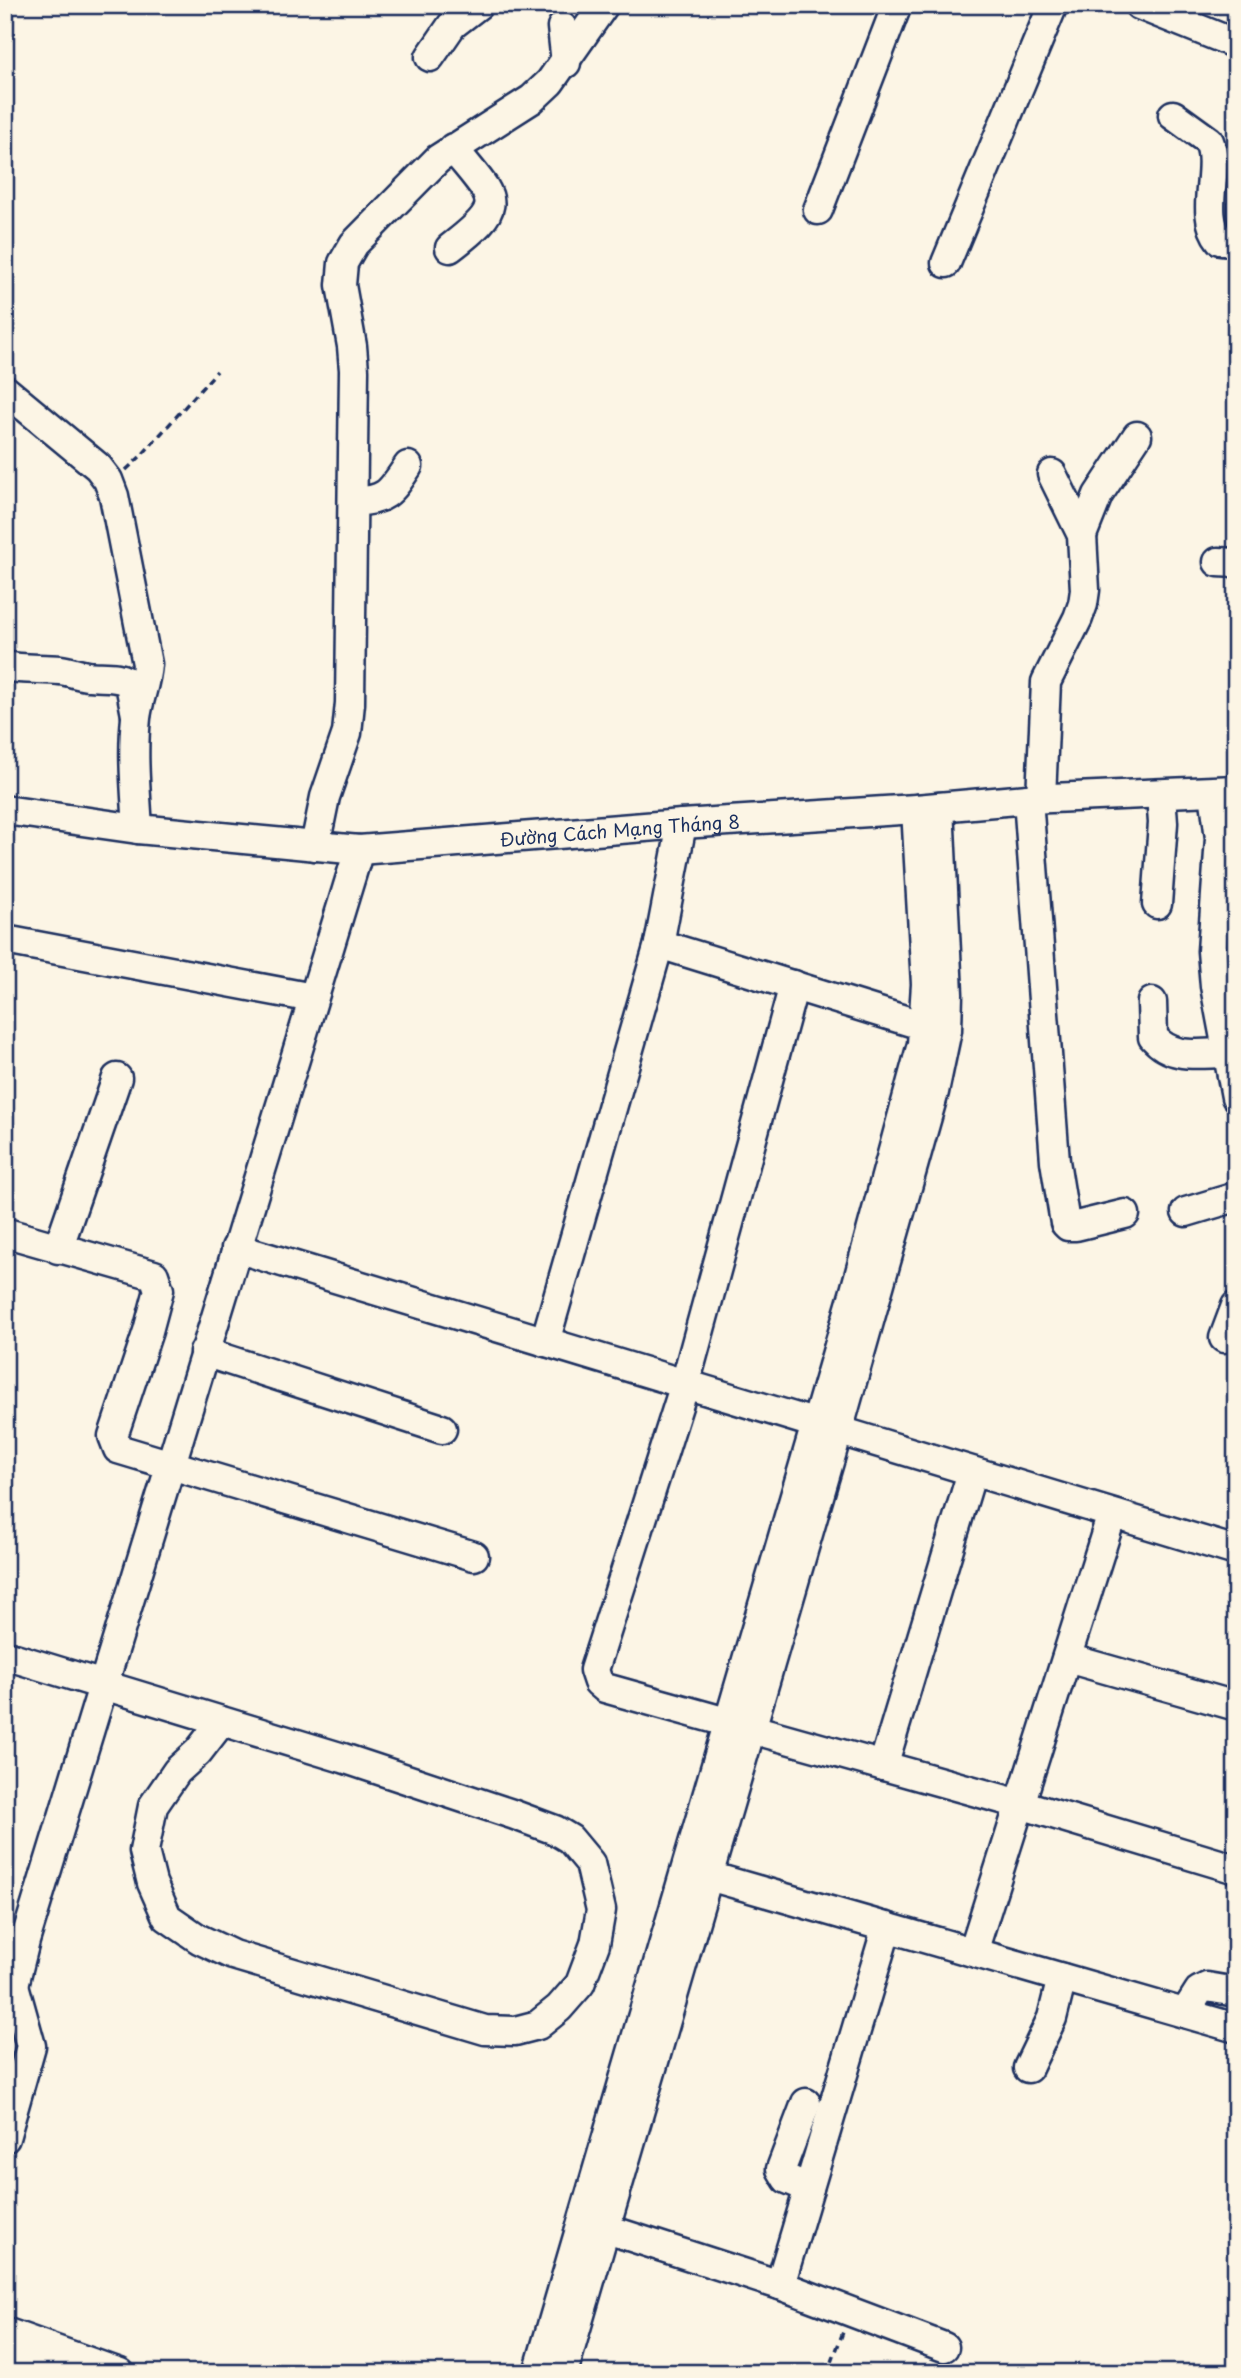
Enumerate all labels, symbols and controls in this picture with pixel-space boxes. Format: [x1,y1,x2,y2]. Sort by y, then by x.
street label: Đường Cách Mạng Tháng 8 [499,807,741,852]

